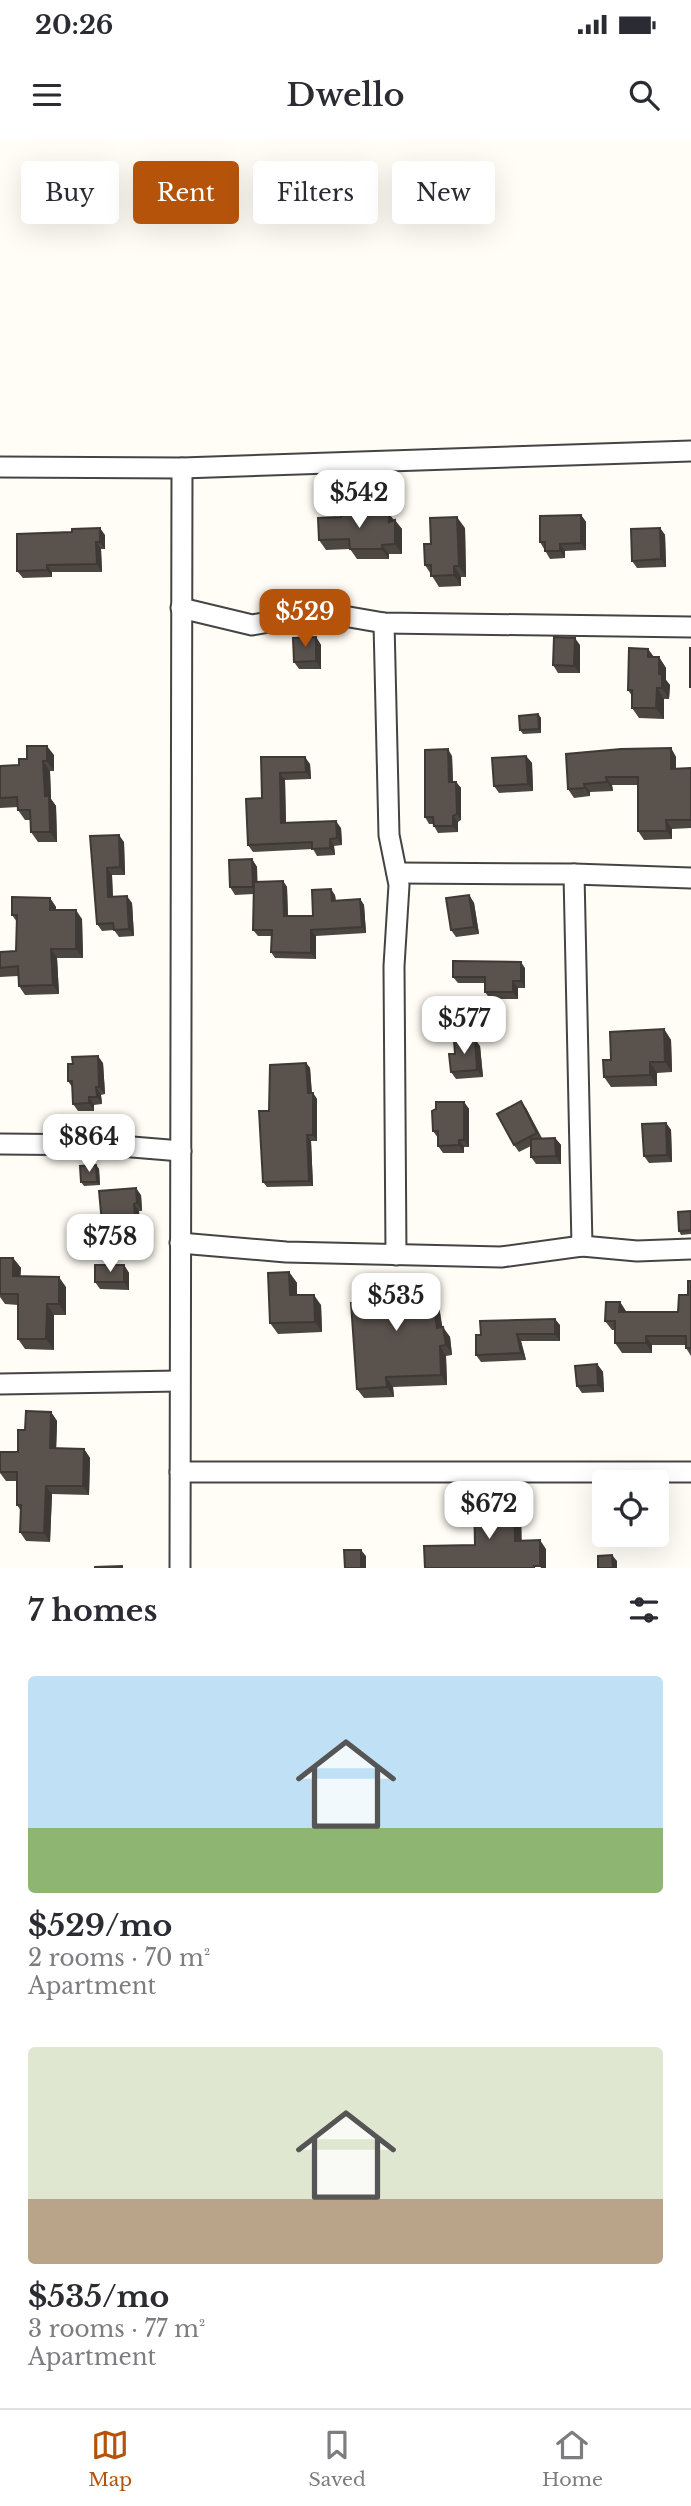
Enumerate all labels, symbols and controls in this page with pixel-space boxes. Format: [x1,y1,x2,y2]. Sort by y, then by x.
text: 20:26 [35,9,113,41]
text: Dwello [286,75,405,115]
icon: menu [28,76,66,114]
icon: search [625,76,663,114]
chip: Buy [21,161,119,224]
chip: Rent [133,161,239,224]
chip: Filters [253,161,378,224]
chip: New [392,161,495,224]
pin: $542 [318,470,400,530]
text: $542 [330,479,388,507]
pin: $529 [264,589,346,649]
text: $529 [276,598,334,626]
pin: $577 [423,996,505,1056]
text: $577 [438,1005,490,1033]
pin: $864 [48,1114,130,1174]
text: $864 [59,1123,119,1151]
pin: $758 [69,1214,151,1274]
text: $758 [83,1223,137,1251]
pin: $535 [355,1274,437,1333]
text: $535 [368,1282,424,1310]
map controls [592,1470,669,1547]
button: locate [592,1470,669,1547]
pin: $672 [448,1482,530,1541]
text: $672 [460,1490,518,1518]
icon: filters [625,1591,663,1629]
text: 7 homes [28,1592,157,1629]
icon: home [283,1721,409,1847]
text: $529/mo [28,1907,172,1944]
text: 2 rooms · 70 m² [28,1944,210,1972]
text: Apartment [28,1972,156,2000]
icon: home [283,2092,409,2218]
text: $535/mo [28,2278,169,2315]
text: 3 rooms · 77 m² [28,2315,205,2343]
text: Apartment [28,2343,156,2371]
tab: Map [88,2426,132,2491]
tab: Saved [309,2426,366,2491]
tab: Home [542,2426,603,2491]

